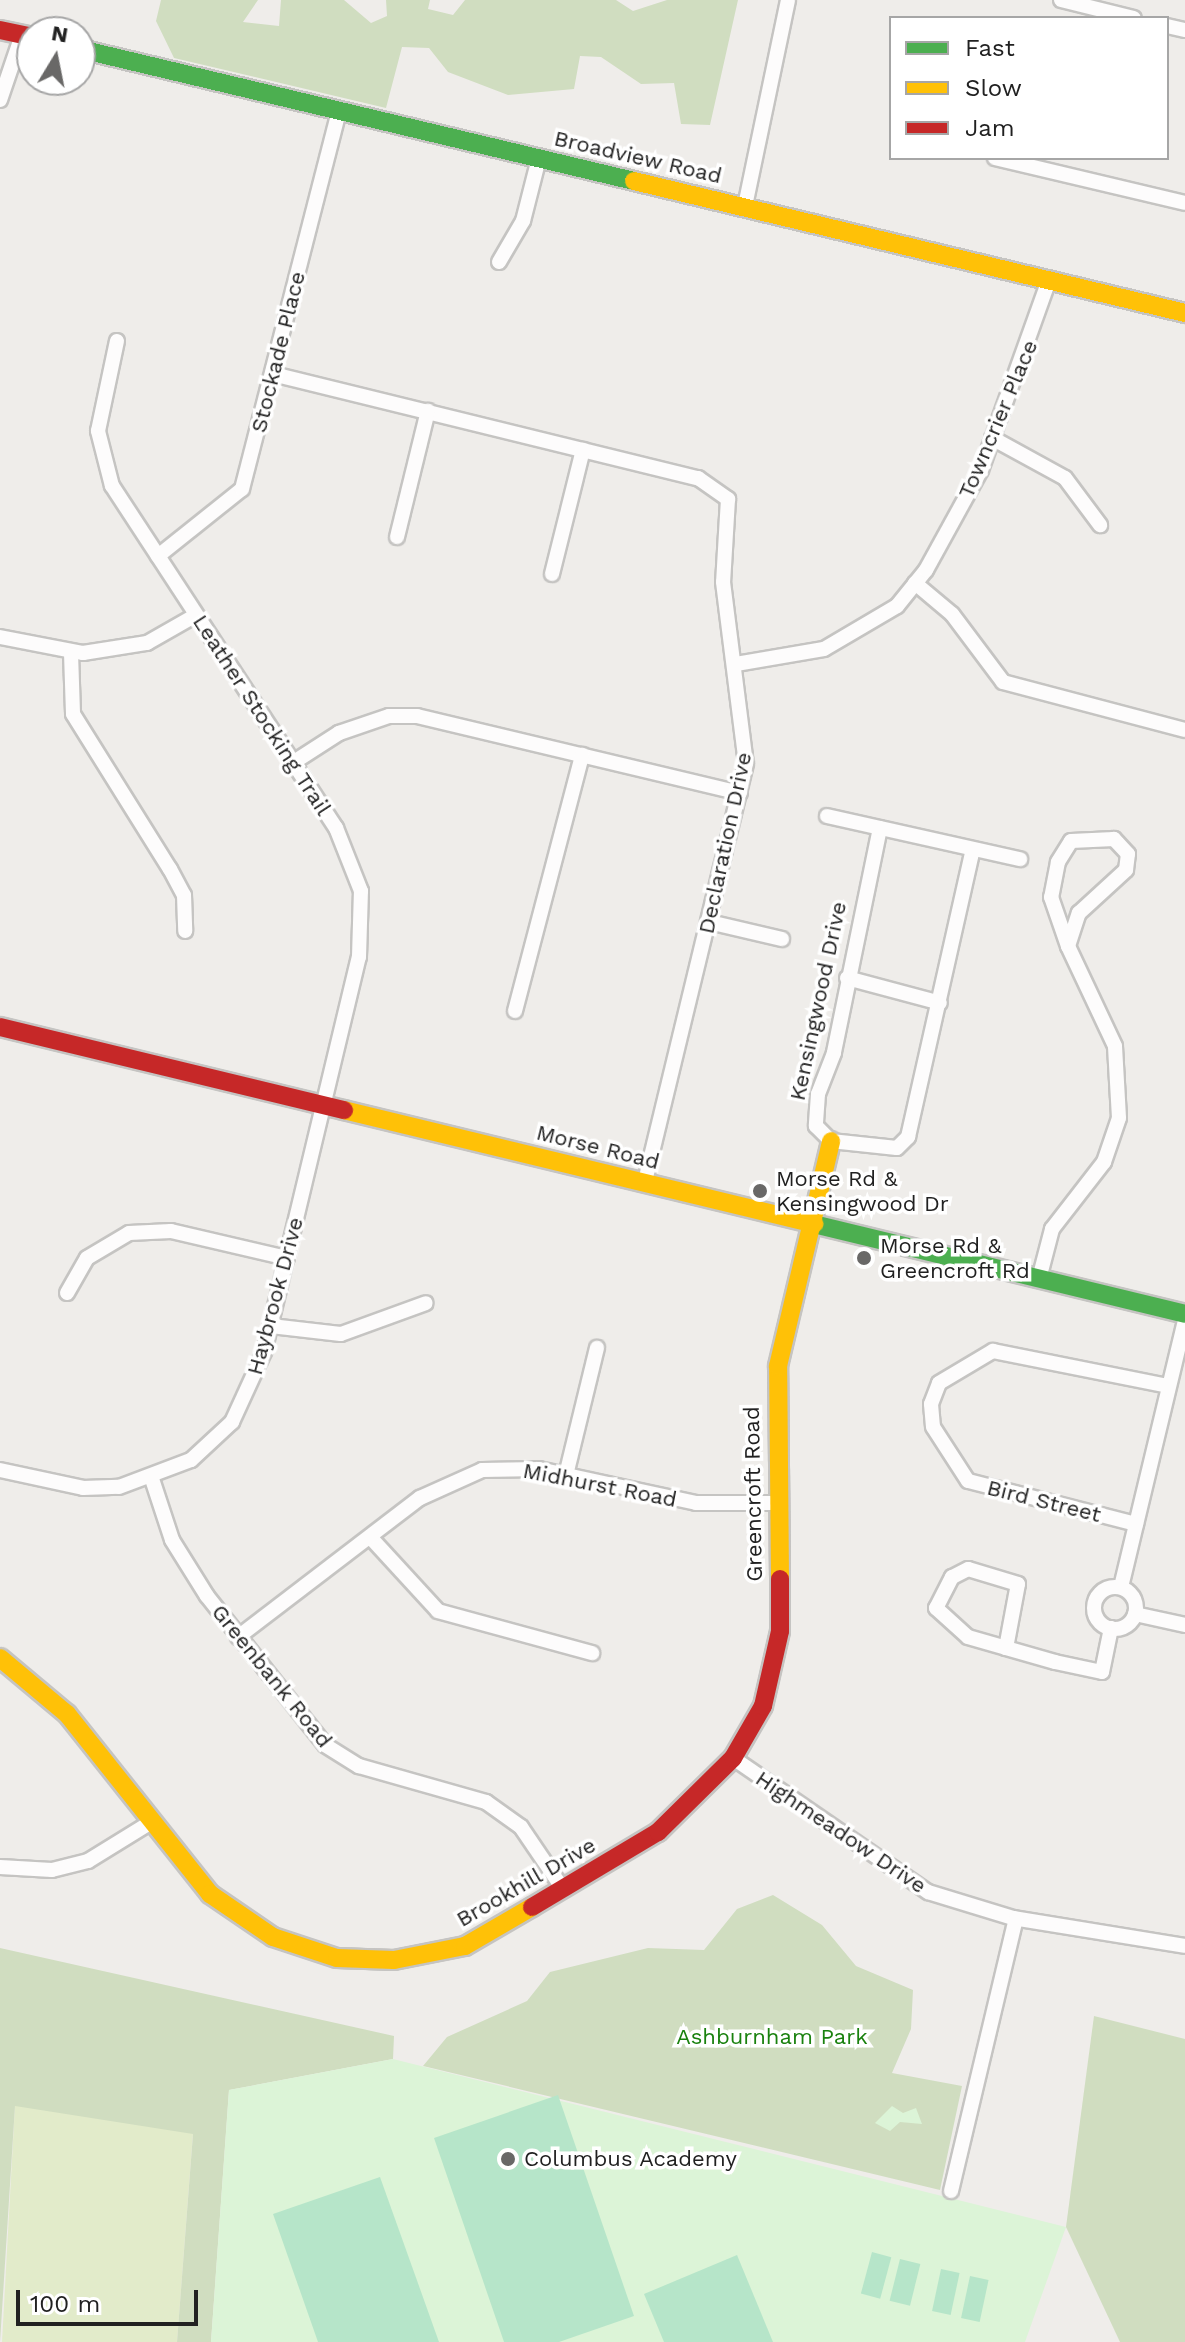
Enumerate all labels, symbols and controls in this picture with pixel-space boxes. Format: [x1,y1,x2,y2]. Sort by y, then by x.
north arrow [16,16,96,96]
legend [889,16,1169,160]
text: N [50,20,70,48]
text: Fast [965,34,1015,62]
text: Slow [965,74,1022,102]
text: Jam [965,114,1015,142]
street label: Broadview Road [551,125,725,189]
street label: Stockade Place [245,269,311,435]
street label: Towncrier Place [953,336,1043,502]
street label: Leather Stocking Trail [187,609,337,821]
street label: Declaration Drive [693,750,757,936]
street label: Kensingwood Drive [784,899,852,1103]
street label: Morse Road [534,1119,662,1175]
place label: Morse Rd & Kensingwood Dr [776,1165,949,1216]
marker: Morse Rd & Kensingwood Dr [751,1182,769,1200]
street label: Haybrook Drive [241,1214,309,1378]
place label: Morse Rd & Greencroft Rd [880,1232,1030,1284]
marker: Morse Rd & Greencroft Rd [855,1249,873,1267]
street label: Greencroft Road [738,1406,768,1582]
street label: Midhurst Road [521,1457,679,1513]
street label: Bird Street [984,1474,1104,1528]
street label: Greenbank Road [206,1599,338,1753]
street label: Highmeadow Drive [750,1765,932,1899]
street label: Brookhill Drive [451,1831,601,1933]
park label: Ashburnham Park [676,2024,868,2050]
place label: Columbus Academy [524,2146,738,2172]
marker: Columbus Academy [499,2150,517,2168]
scale bar [20,2274,202,2324]
text: 100 m [30,2290,100,2318]

